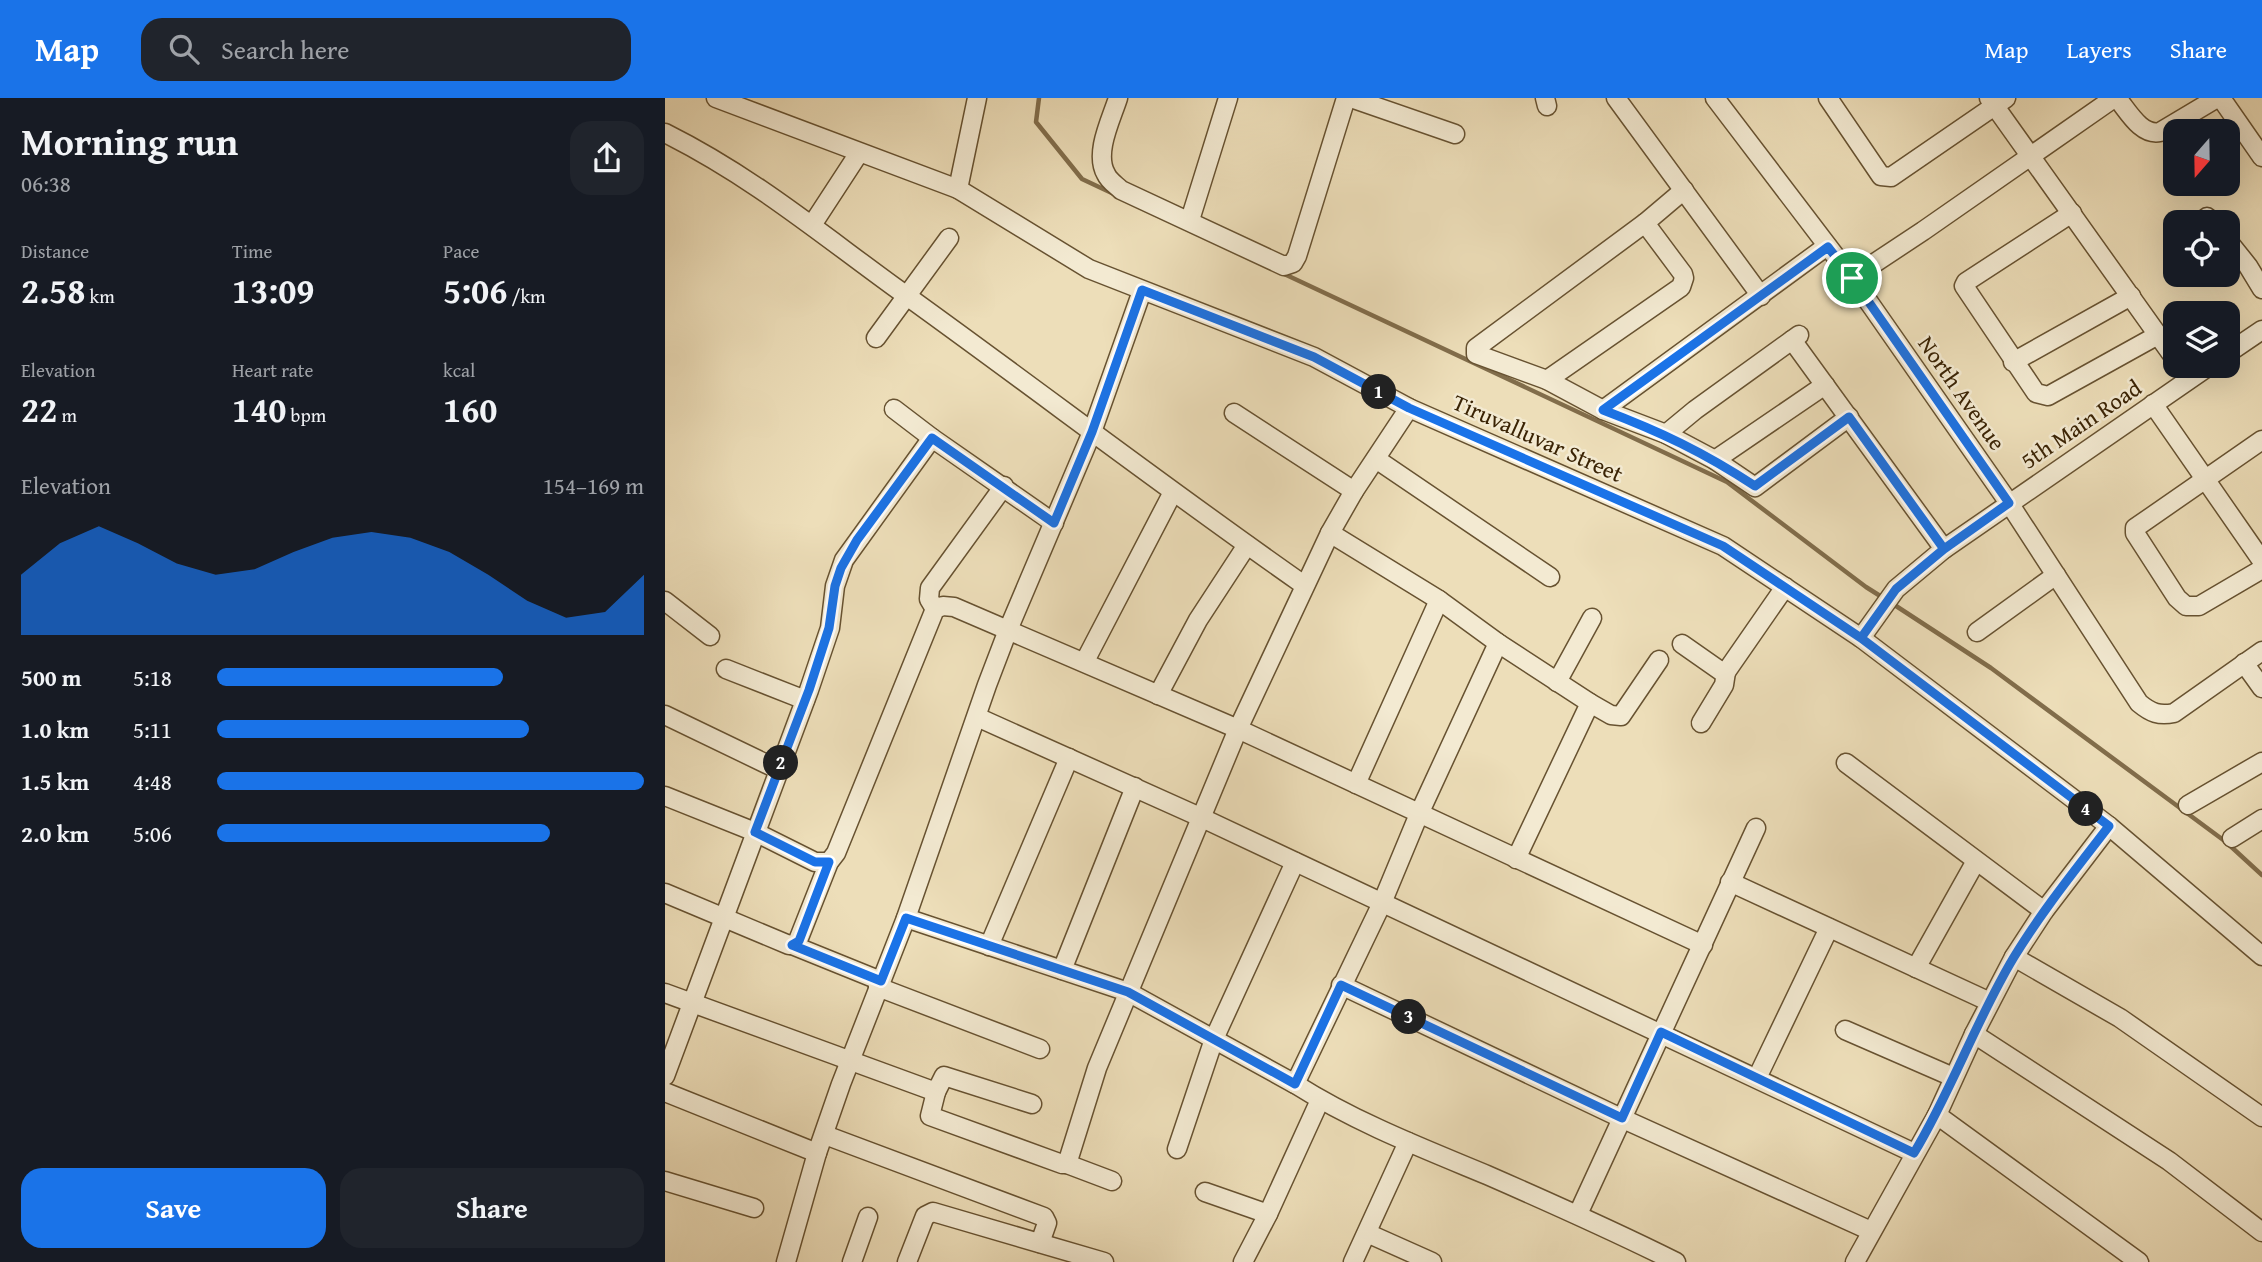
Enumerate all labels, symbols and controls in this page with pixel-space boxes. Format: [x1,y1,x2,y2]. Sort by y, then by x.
search box [141,18,631,81]
text: Map [35,25,99,73]
icon: search [165,30,203,68]
text: Search here [221,30,349,69]
text: Map [1985,32,2028,67]
text: Layers [2066,32,2132,67]
text: Share [2170,32,2227,67]
text: Morning run [21,113,238,169]
north arrow [2163,119,2240,196]
map controls [2163,119,2240,378]
button: share [570,121,644,195]
text: 06:38 [21,167,71,200]
button: locate [2163,210,2240,287]
text: Distance [21,237,89,265]
text: Time [232,237,272,265]
text: Pace [443,237,480,265]
pin [1822,248,1882,308]
icon: arrive [1833,259,1871,297]
text: 2.58 [21,265,85,316]
text: 13:09 [232,265,314,316]
text: 5:06 [443,265,507,316]
text: km [85,282,115,310]
text: /km [507,282,546,310]
button: layers [2163,301,2240,378]
street label: North Avenue [1911,329,2014,457]
text: Elevation [21,356,95,384]
text: Heart rate [232,356,313,384]
text: kcal [443,356,475,384]
street label: 5th Main Road [2014,371,2148,476]
pin: 1 [1361,374,1397,410]
text: 1 [1374,377,1383,405]
text: 22 [21,384,57,435]
text: 140 [232,384,286,435]
text: 160 [443,384,497,435]
street label: Tiruvalluvar Street [1448,385,1629,490]
text: m [57,401,77,429]
text: bpm [286,401,326,429]
text: Elevation [21,469,111,502]
text: 154–169 m [543,469,644,502]
text: 500 m [21,661,82,694]
text: 5:18 [133,661,172,694]
text: 1.0 km [21,713,89,746]
text: 5:11 [133,713,172,746]
pin: 2 [764,746,799,780]
text: 2 [776,748,785,776]
text: 1.5 km [21,765,89,798]
text: 4:48 [133,765,172,798]
pin: 4 [2069,792,2103,826]
text: 4 [2081,794,2090,822]
text: 2.0 km [21,817,89,850]
text: 5:06 [133,817,172,850]
pin: 3 [1391,1000,1427,1034]
text: 3 [1404,1002,1413,1030]
button: Save [21,1168,326,1248]
button: Share [340,1168,644,1248]

